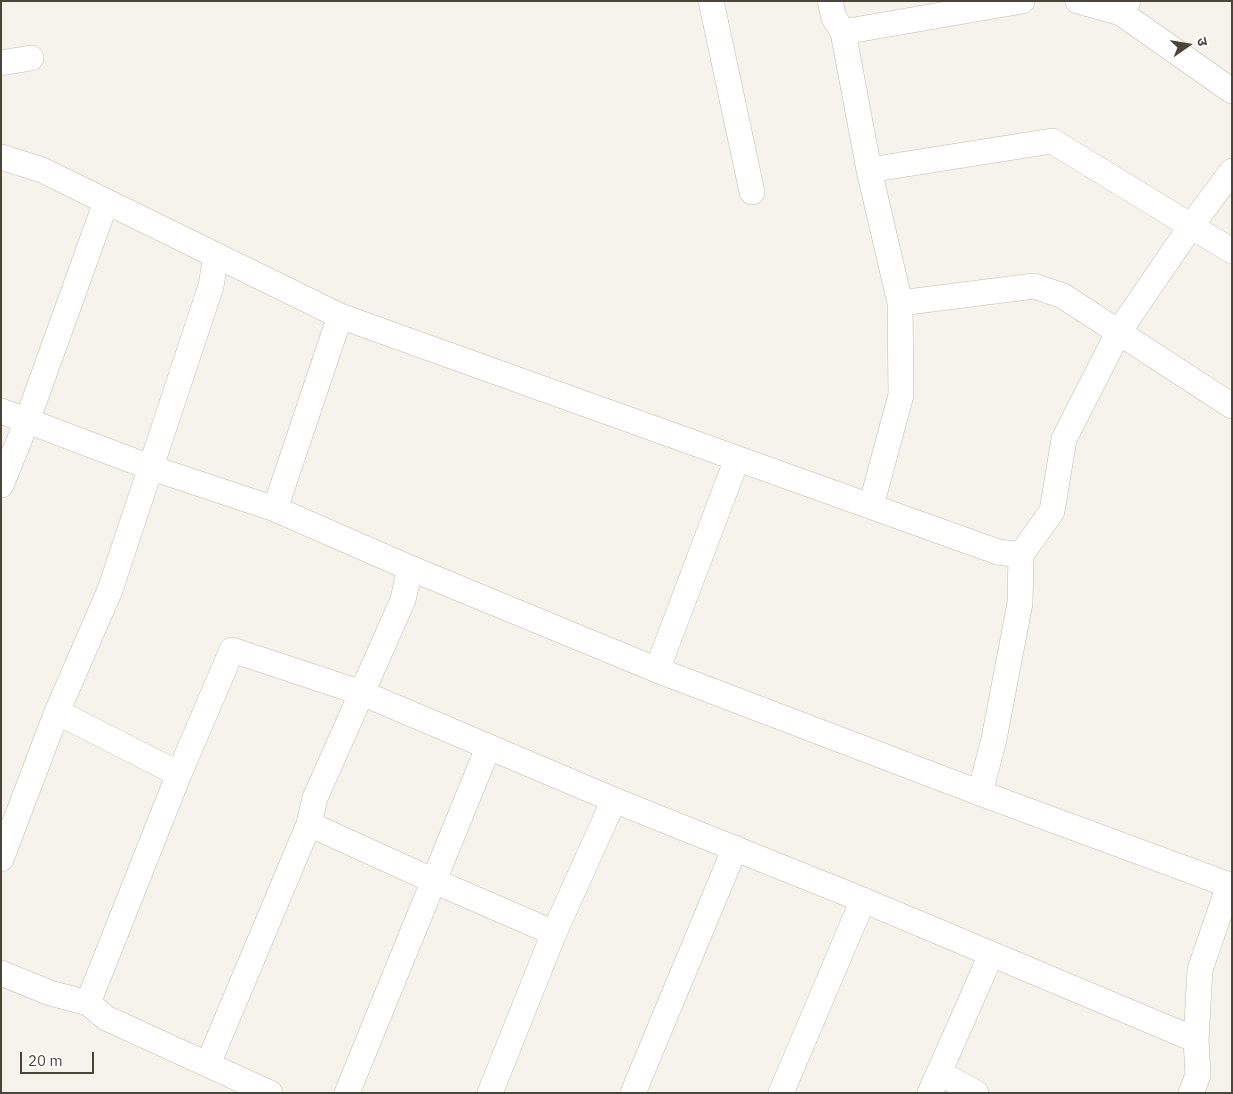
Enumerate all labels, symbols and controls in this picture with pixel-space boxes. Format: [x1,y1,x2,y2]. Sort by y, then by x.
north arrow [1163,20,1213,70]
text: उ [1193,36,1212,48]
scale bar [22,1042,96,1074]
text: 20 m [28,1051,63,1070]

